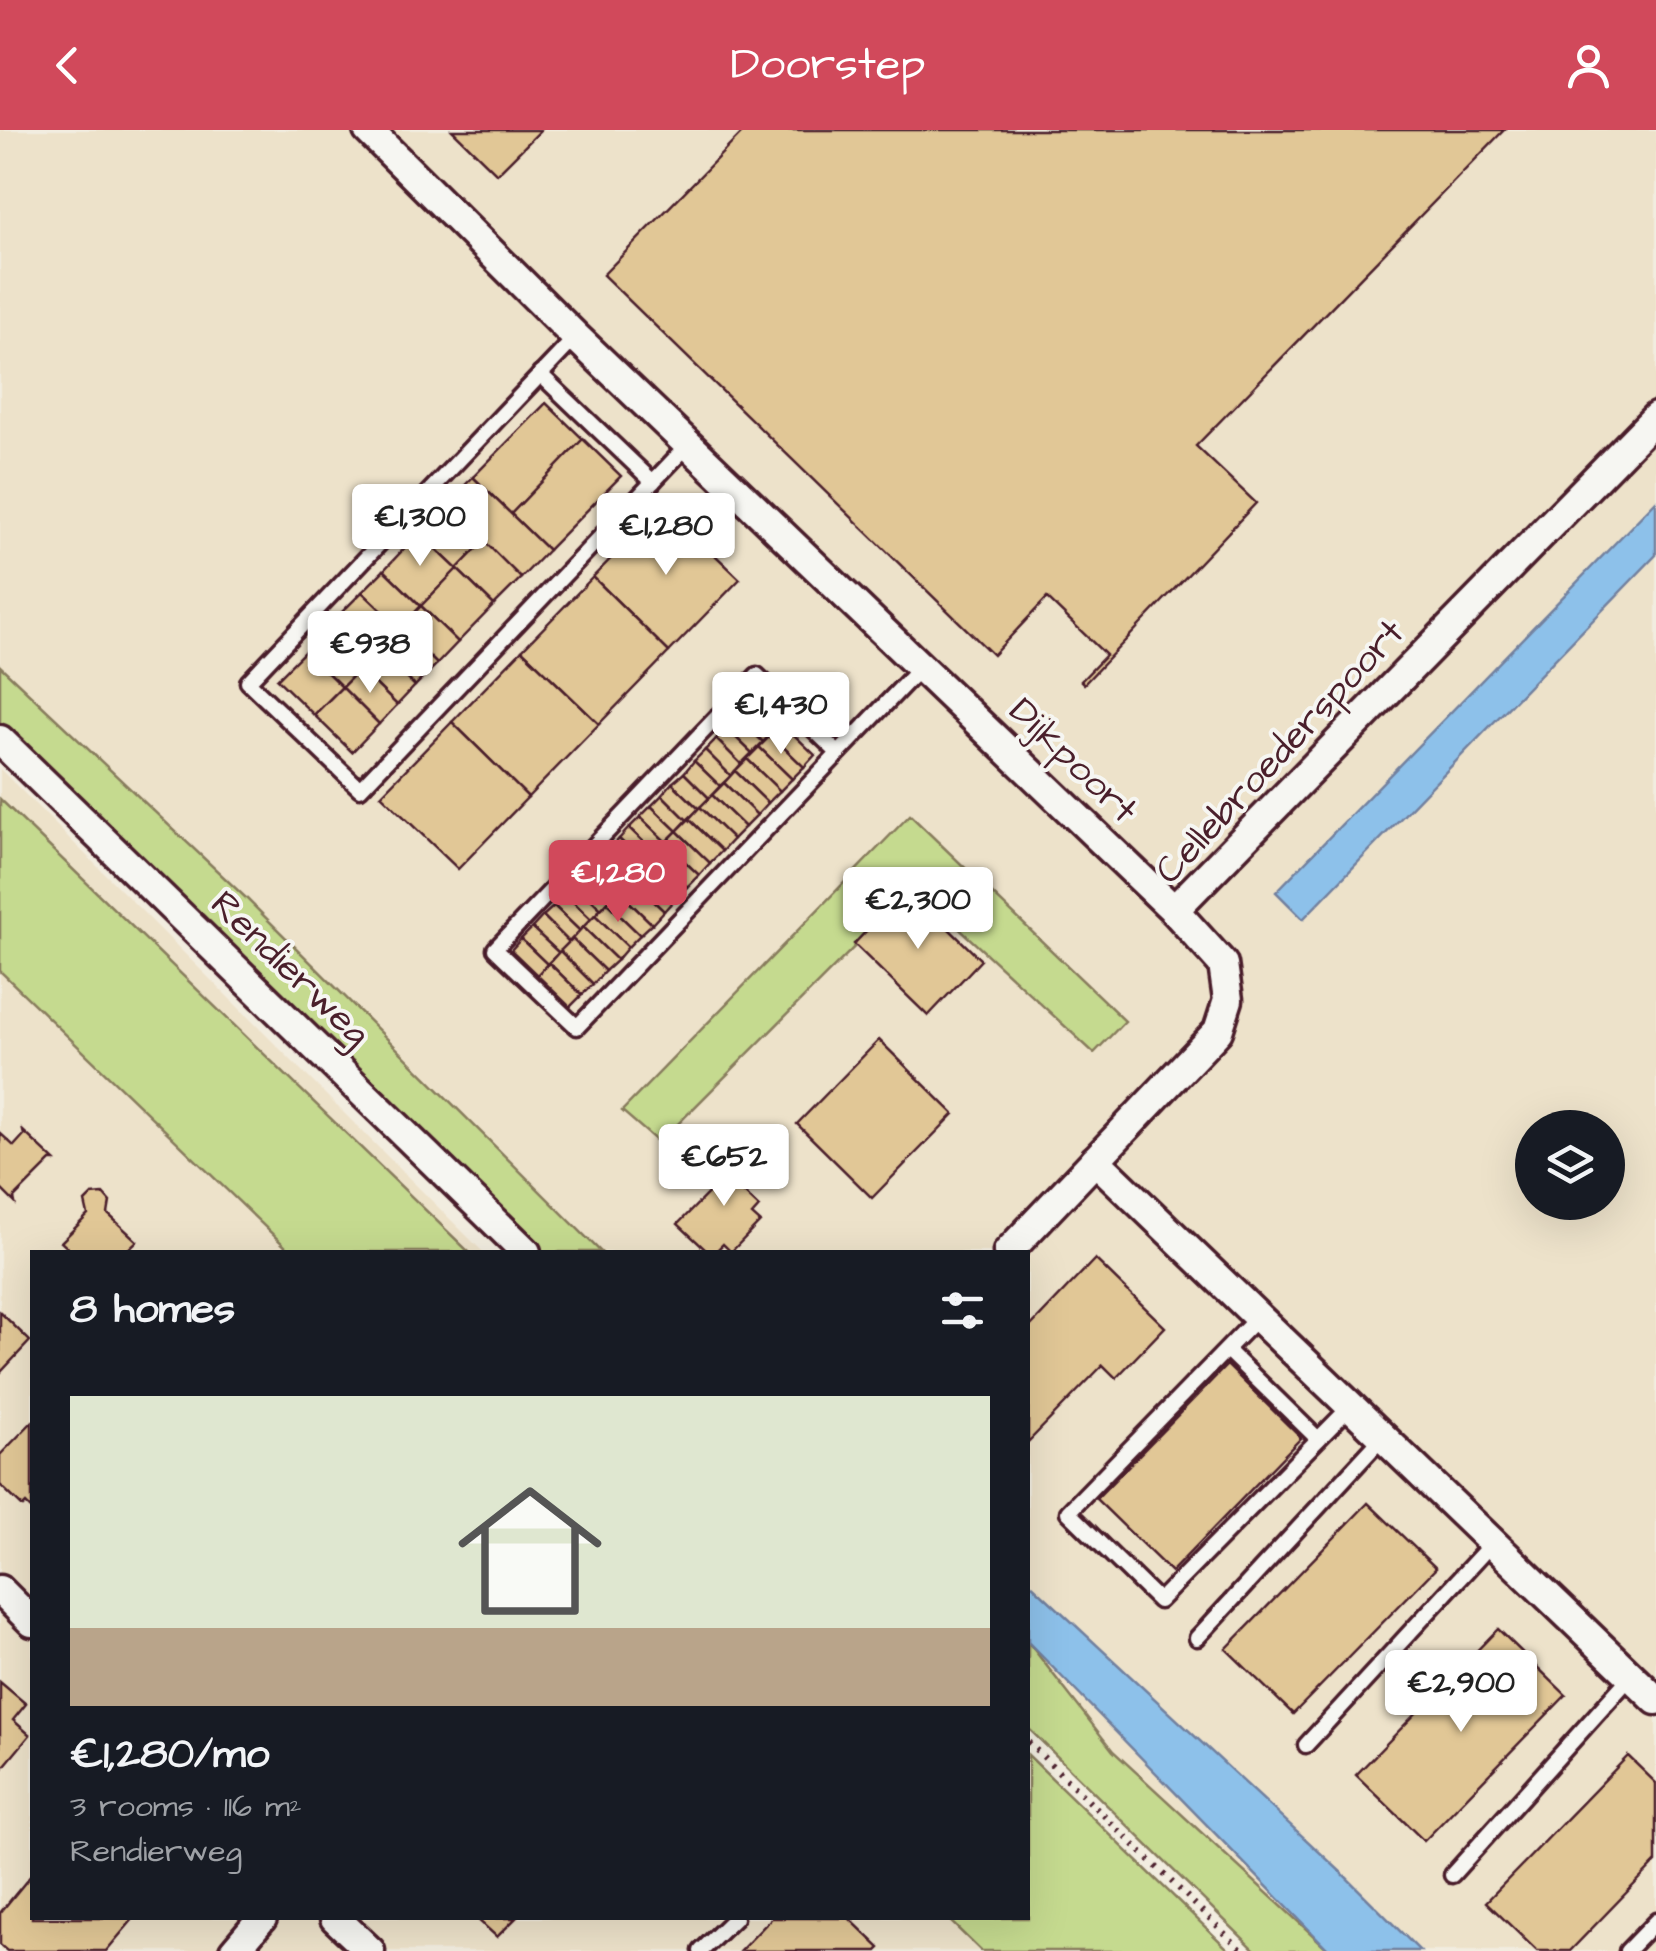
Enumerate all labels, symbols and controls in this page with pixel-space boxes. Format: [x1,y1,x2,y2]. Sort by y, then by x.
text: Doorstep [731,34,925,96]
icon: back [40,38,95,93]
icon: person [1561,38,1616,93]
pin: €1,300 [339,484,501,569]
pin: €1,280 [585,493,747,578]
text: €1,300 [374,494,466,539]
text: €1,280 [619,503,713,548]
street label: Cellebroederspoort [1143,608,1417,896]
pin: €938 [311,611,429,696]
text: €938 [330,621,410,666]
pin: €1,430 [700,672,862,757]
text: €1,430 [734,682,828,727]
street label: Dijkpoort [997,686,1149,836]
pin: €1,280 [537,840,699,925]
text: €1,280 [571,850,665,895]
pin: €2,300 [837,867,999,952]
text: €2,300 [865,877,971,922]
street label: Rendierweg [198,879,382,1059]
map controls [1515,1110,1625,1220]
button: layers [1515,1110,1625,1220]
pin: €652 [665,1124,783,1209]
text: €652 [681,1134,767,1179]
text: 8 homes [70,1281,235,1339]
icon: filters [935,1283,990,1338]
icon: home [440,1461,620,1641]
pin: €2,900 [1380,1650,1542,1735]
text: €2,900 [1407,1660,1515,1705]
text: €1,280/mo [70,1726,269,1784]
text: 3 rooms · 116 m² [70,1784,302,1829]
text: Rendierweg [70,1829,242,1874]

